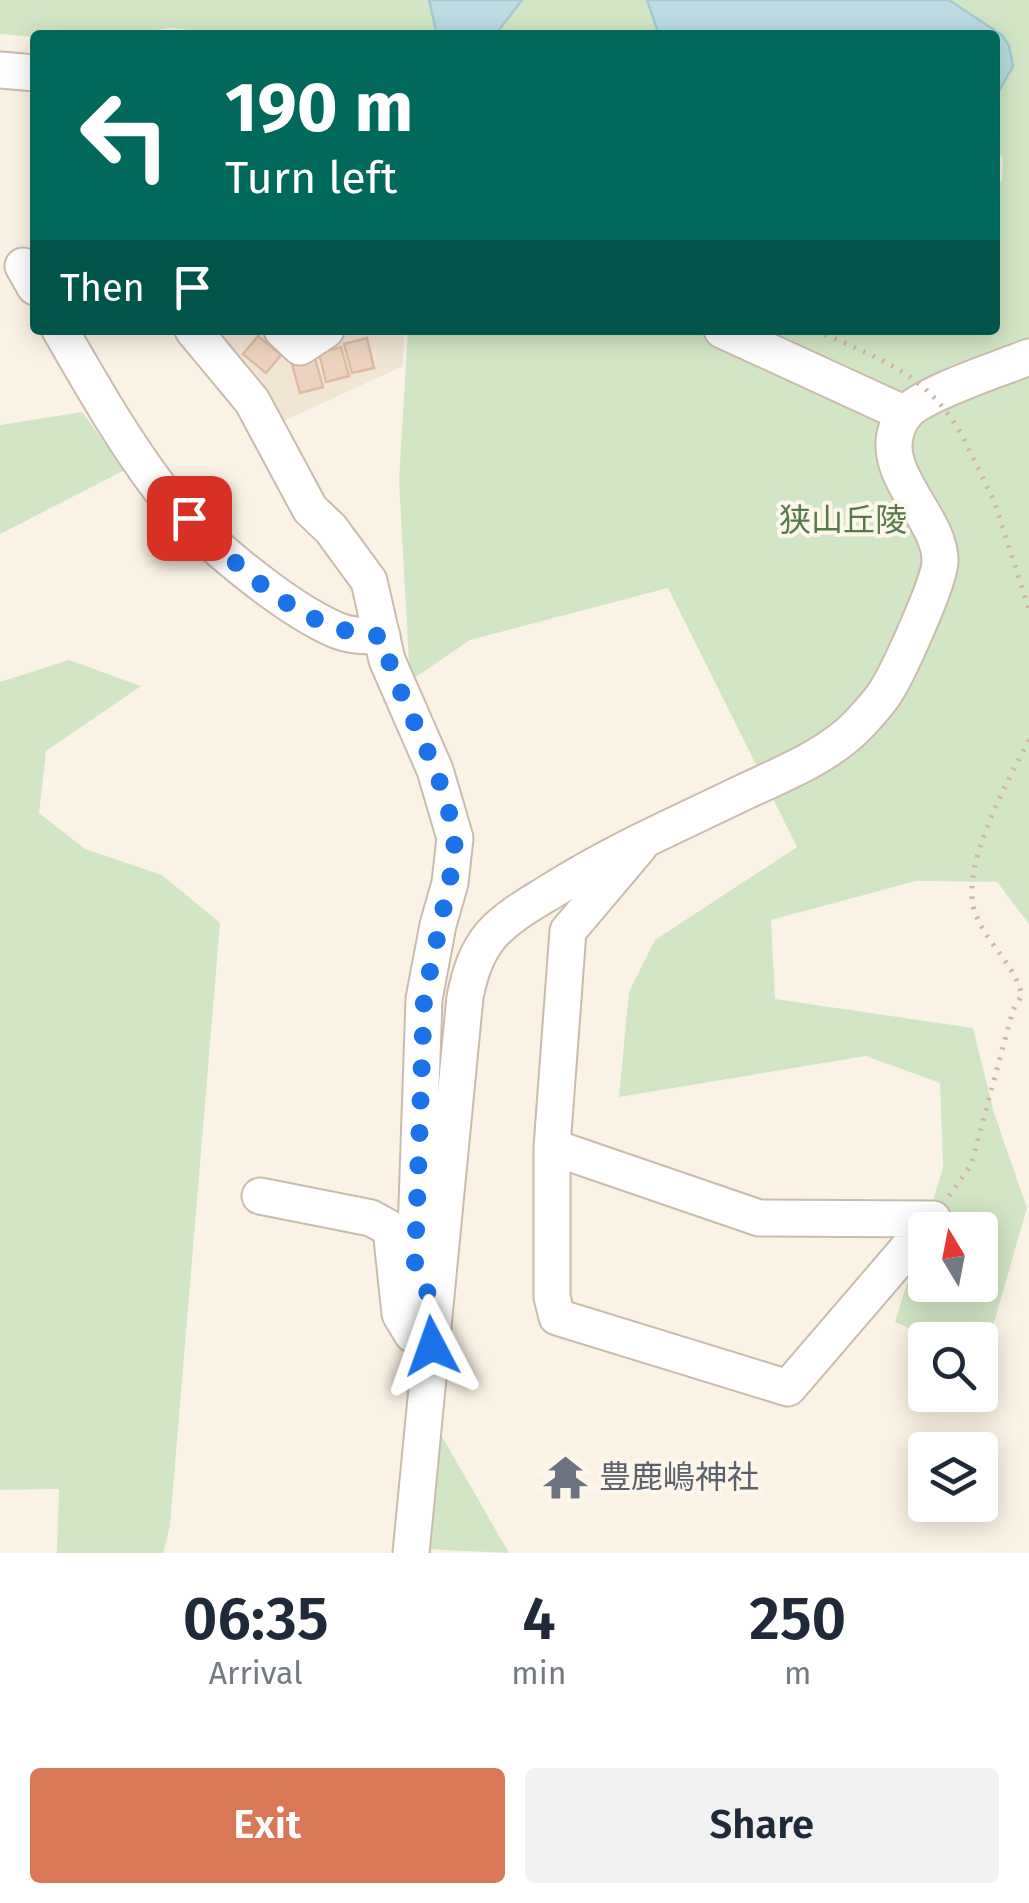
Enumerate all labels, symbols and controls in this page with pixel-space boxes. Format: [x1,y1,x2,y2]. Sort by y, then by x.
text: 190 m [225,66,413,150]
icon: left [60,70,190,200]
text: Turn left [225,151,397,205]
icon: arrive [165,260,220,315]
text: Then [60,265,145,311]
pin [147,476,232,561]
icon: arrive [162,491,217,546]
park label: 狭山丘陵 [779,501,907,539]
north arrow [908,1212,998,1302]
map controls [908,1212,998,1522]
position arrow [380,1294,484,1398]
button: search [908,1322,998,1412]
button: layers [908,1432,998,1522]
temple icon: 豊鹿嶋神社 [542,1453,590,1501]
place label: 豊鹿嶋神社 [599,1458,759,1496]
text: 06:35 [183,1583,329,1655]
text: 4 [522,1583,556,1655]
text: 250 [749,1583,846,1655]
text: Arrival [209,1654,303,1692]
text: min [511,1654,566,1692]
text: m [784,1654,811,1692]
button: Exit [30,1768,505,1883]
button: Share [525,1768,999,1883]

